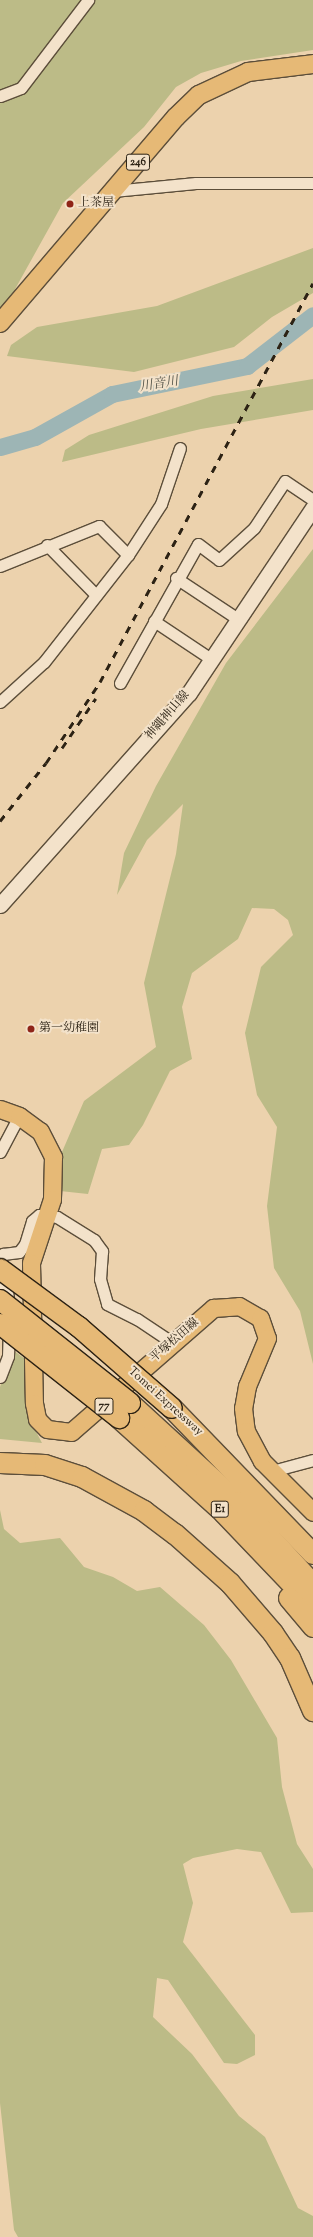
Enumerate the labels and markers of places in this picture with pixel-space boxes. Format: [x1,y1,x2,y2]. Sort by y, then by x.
place label: 上茶屋 [78,197,114,211]
marker: 上茶屋 [65,199,75,209]
place label: 第一幼稚園 [39,1022,99,1036]
marker: 第一幼稚園 [26,1024,36,1034]

